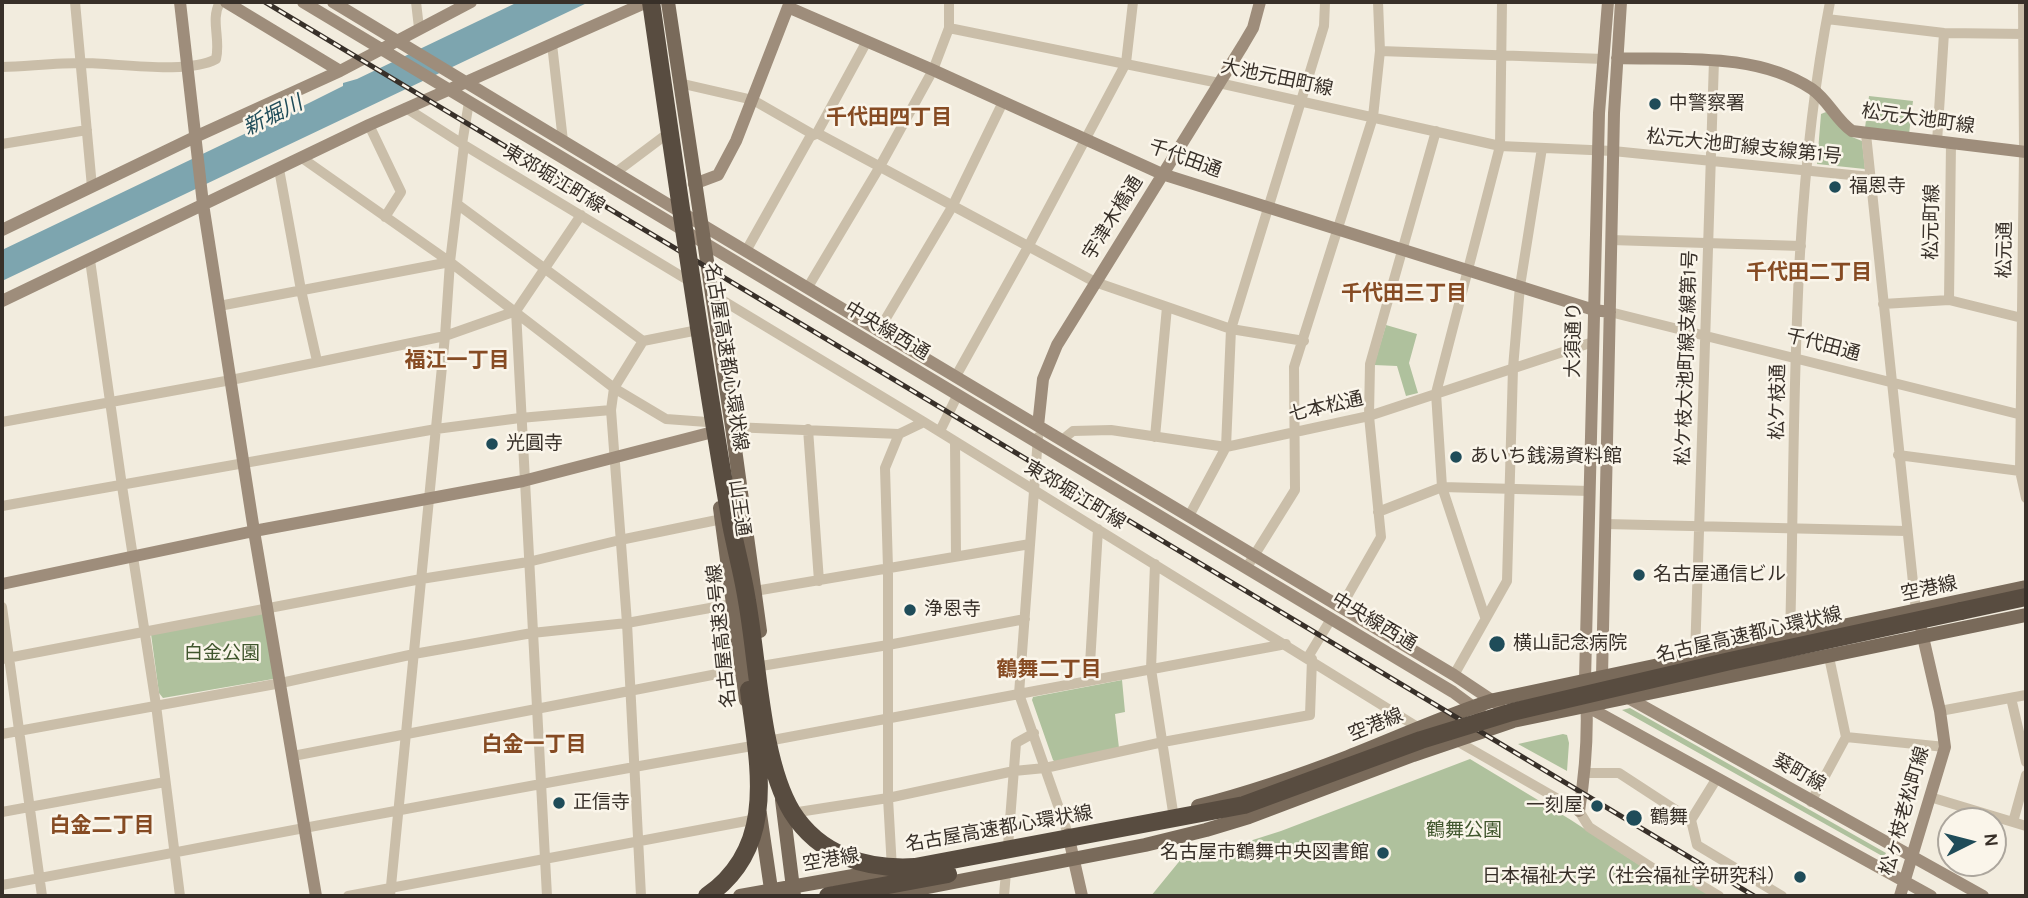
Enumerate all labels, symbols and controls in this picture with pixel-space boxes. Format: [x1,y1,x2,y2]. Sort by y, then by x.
street label: 大池元田町線 [1219,55,1335,101]
water label: 新堀川 [239,91,307,141]
place label: 中警察署 [1669,93,1745,115]
marker: 中警察署 [1647,96,1663,112]
street label: 松元大池町線 [1860,100,1976,138]
district label: 千代田四丁目 [826,105,952,131]
street label: 松元大池町線支線第1号 [1645,125,1843,169]
street label: 千代田通 [1145,135,1225,183]
street label: 東郊堀江町線 [499,140,609,218]
street label: 宇津木橋通 [1078,172,1148,264]
place label: 福恩寺 [1849,176,1906,198]
marker: 福恩寺 [1827,179,1843,195]
street label: 松元町線 [1920,184,1944,260]
street label: 松元通 [1993,221,2017,279]
street label: 松ケ枝大池町線支線第1号 [1672,250,1702,466]
district label: 千代田二丁目 [1746,260,1872,286]
street label: 名古屋高速都心環状線 [700,261,752,453]
district label: 千代田三丁目 [1341,281,1467,307]
street label: 中央線西通 [840,297,934,365]
street label: 大須通り [1562,302,1586,378]
street label: 千代田通 [1783,324,1863,366]
district label: 福江一丁目 [405,348,509,374]
street label: 松ケ枝通 [1766,364,1790,440]
street label: 七本松通 [1286,387,1366,427]
place label: 光圓寺 [506,433,563,455]
marker: 光圓寺 [484,436,500,452]
place label: あいち銭湯資料館 [1470,446,1622,468]
marker: あいち銭湯資料館 [1448,449,1464,465]
street label: 東郊堀江町線 [1020,456,1130,534]
street label: 山王通 [724,478,754,538]
street label: 名古屋高速3号線 [703,563,741,709]
place label: 名古屋通信ビル [1653,564,1786,586]
marker: 名古屋通信ビル [1631,567,1647,583]
street label: 空港線 [1899,572,1959,606]
street label: 中央線西通 [1327,588,1421,656]
place label: 浄恩寺 [924,599,981,621]
marker: 浄恩寺 [902,602,918,618]
street label: 名古屋高速都心環状線 [1654,603,1844,667]
place label: 横山記念病院 [1513,633,1627,655]
marker: 横山記念病院 [1487,634,1507,654]
park label: 白金公園 [184,643,260,665]
district label: 鶴舞二丁目 [997,657,1101,683]
street label: 空港線 [1345,704,1407,746]
district label: 白金一丁目 [482,732,586,758]
street label: 松ヶ枝老松町線 [1876,744,1934,878]
street label: 葵町線 [1769,749,1829,797]
place label: 正信寺 [573,792,630,814]
marker: 正信寺 [551,795,567,811]
place label: 一刻屋 [1526,795,1583,817]
marker: 一刻屋 [1589,798,1605,814]
street label: 名古屋高速都心環状線 [903,801,1095,857]
place label: 鶴舞 [1650,807,1688,829]
north arrow [1937,807,2007,877]
marker: 鶴舞 [1624,808,1644,828]
district label: 白金二丁目 [50,813,154,839]
park label: 鶴舞公園 [1426,820,1502,842]
text: N [1979,832,2003,848]
place label: 名古屋市鶴舞中央図書館 [1160,842,1369,864]
street label: 空港線 [801,844,861,876]
marker: 名古屋市鶴舞中央図書館 [1375,845,1391,861]
place label: 日本福祉大学（社会福祉学研究科） [1482,866,1786,888]
marker: 日本福祉大学（社会福祉学研究科） [1792,869,1808,885]

